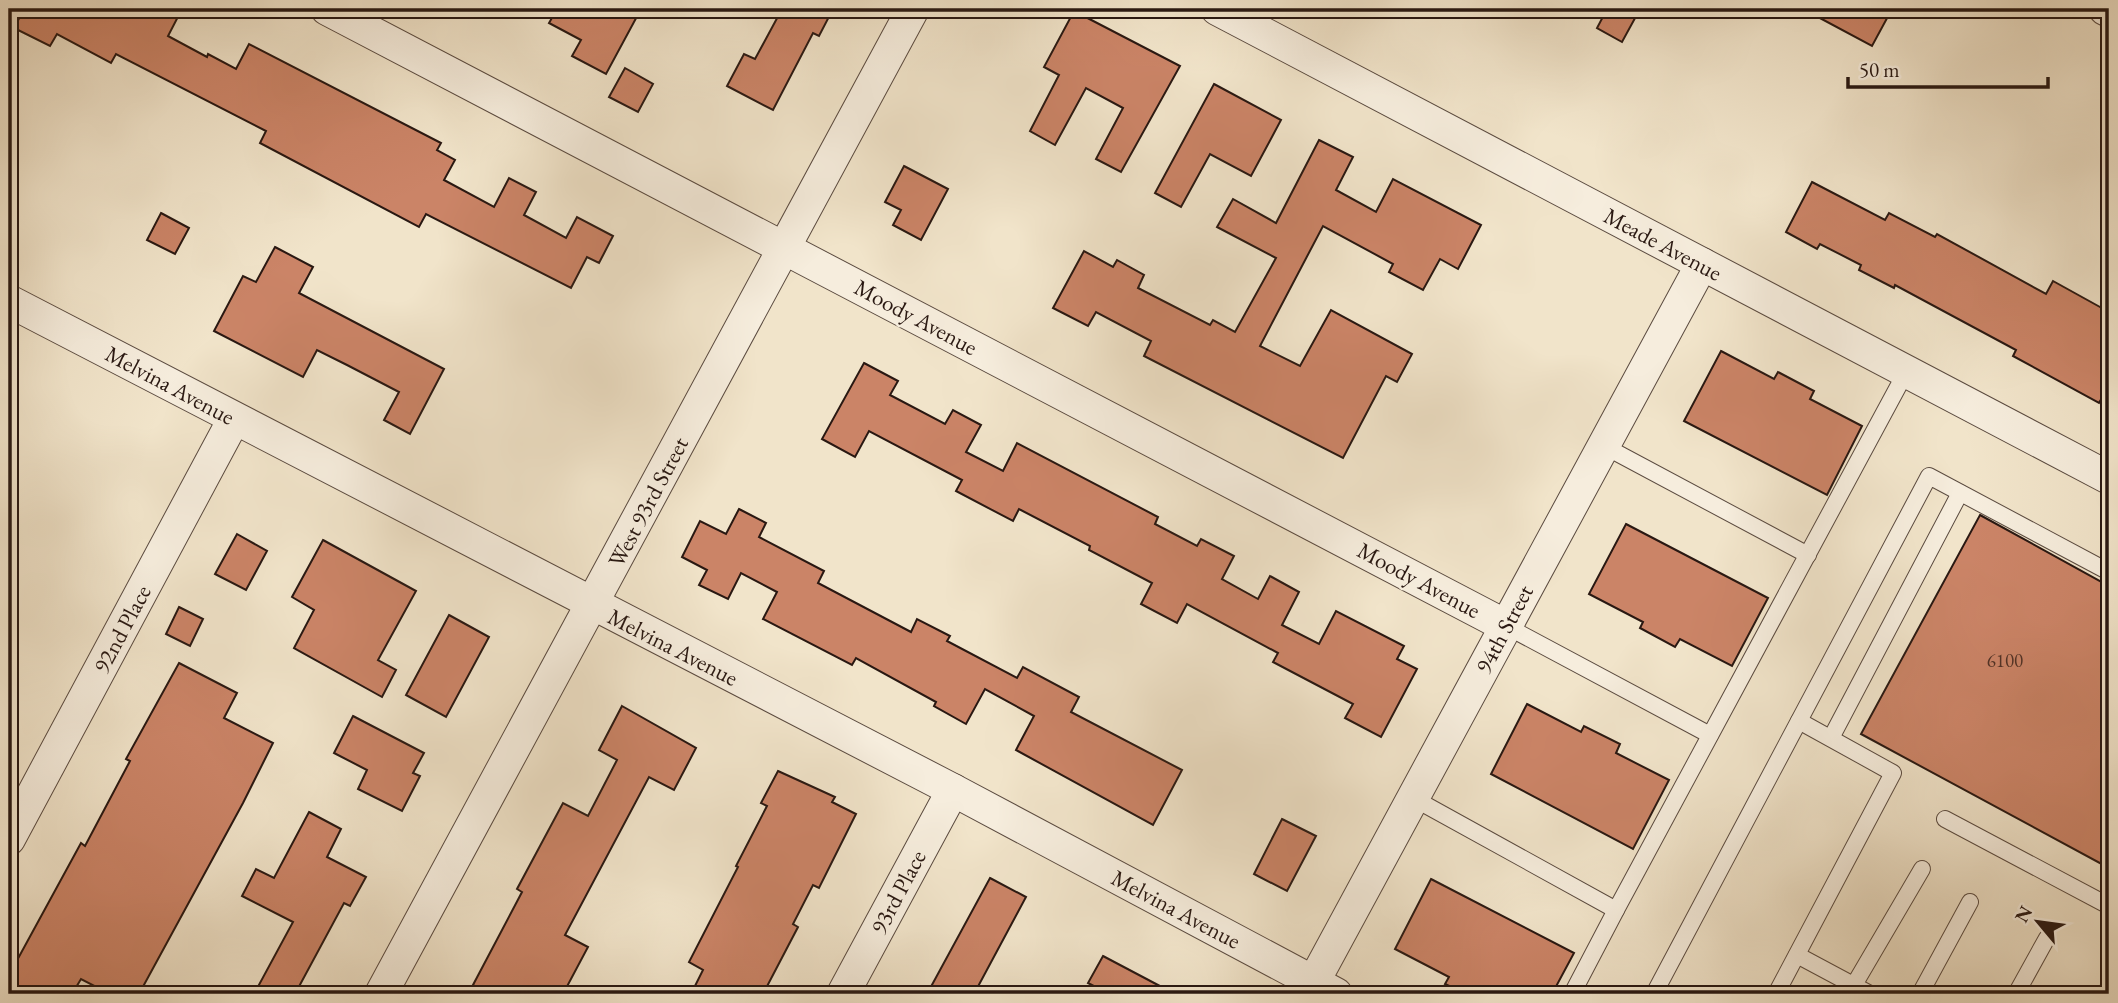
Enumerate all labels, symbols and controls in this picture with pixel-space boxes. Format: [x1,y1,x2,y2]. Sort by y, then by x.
scale bar [1848,46,2048,90]
text: 50 m [1859,56,1900,83]
street label: Meade Avenue [1599,200,1727,288]
street label: Moody Avenue [849,272,983,362]
street label: Melvina Avenue [100,338,240,432]
street label: West 93rd Street [601,431,695,572]
street label: Moody Avenue [1352,535,1486,625]
street label: 94th Street [1468,579,1540,679]
street label: 92nd Place [86,580,158,678]
street label: Melvina Avenue [603,601,743,693]
house number: 6100 [1987,648,2023,673]
street label: 93rd Place [863,845,933,939]
street label: Melvina Avenue [1106,862,1246,956]
north arrow [2002,888,2072,958]
text: N [2009,901,2039,927]

